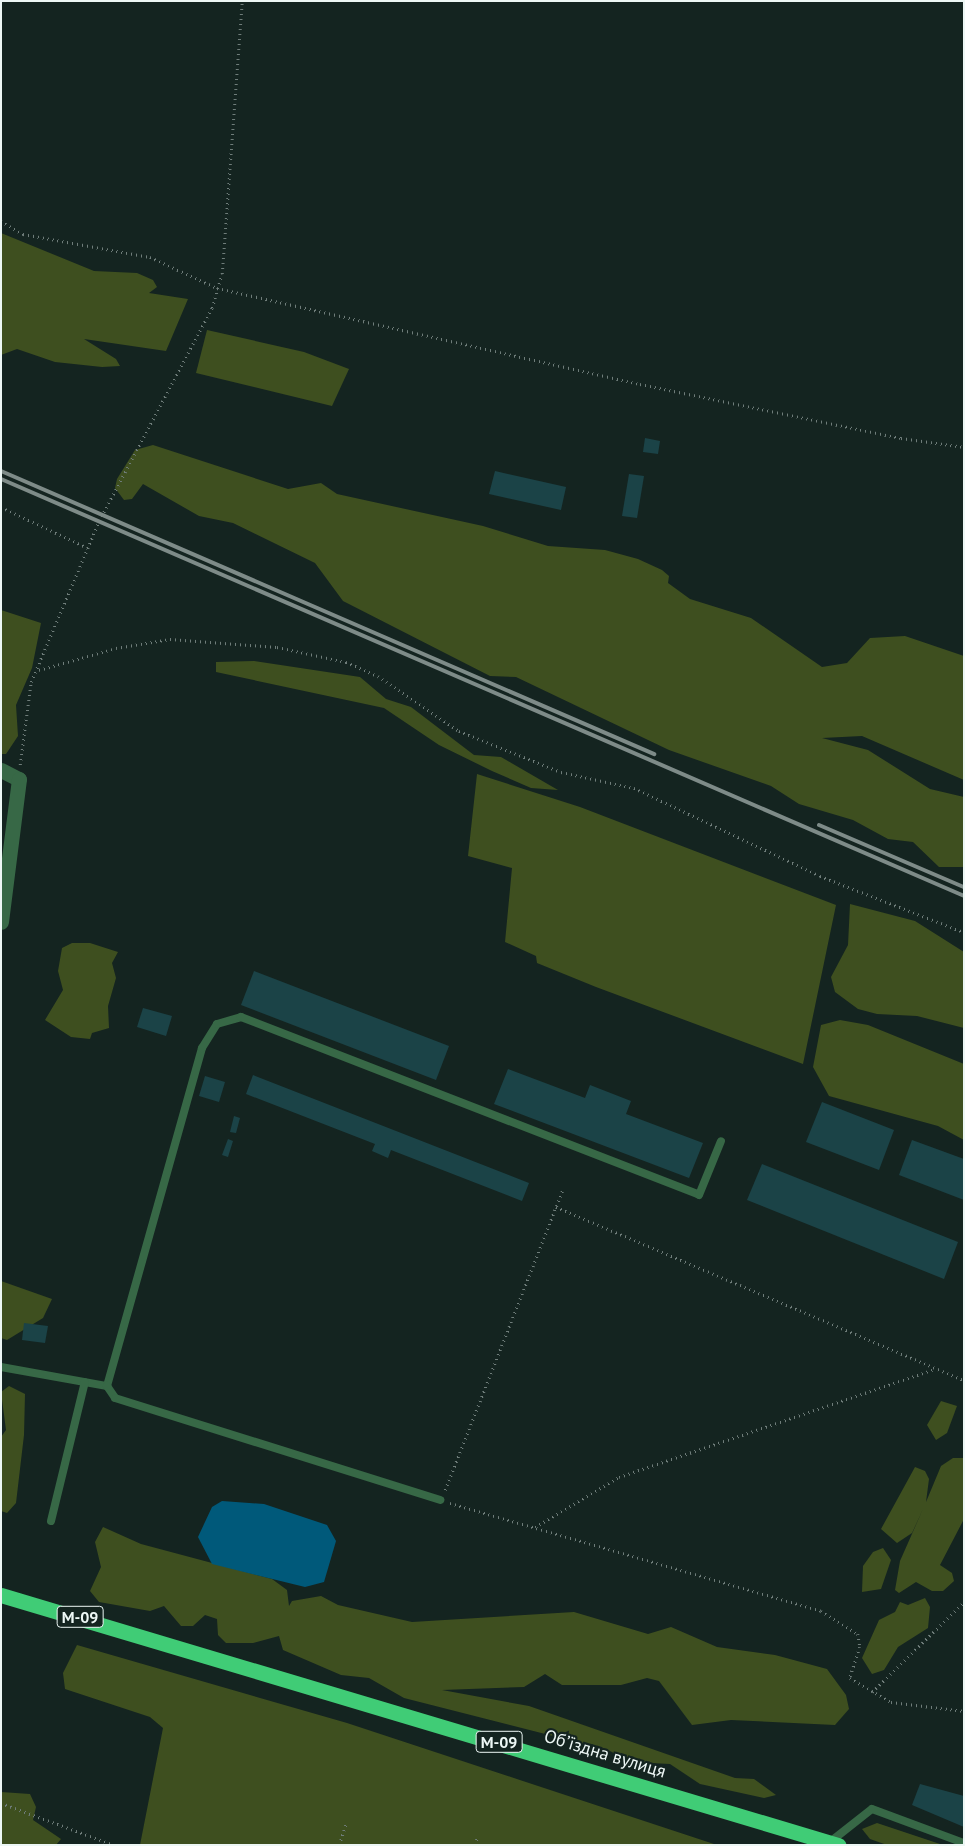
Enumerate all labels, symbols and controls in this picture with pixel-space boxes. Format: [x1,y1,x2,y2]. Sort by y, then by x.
road number: М-09 [56,1604,104,1630]
street label: Обʼїздна вулиця [542,1725,668,1783]
road number: М-09 [475,1728,523,1755]

